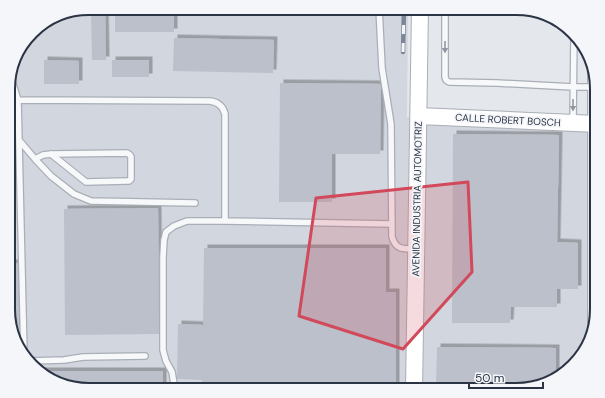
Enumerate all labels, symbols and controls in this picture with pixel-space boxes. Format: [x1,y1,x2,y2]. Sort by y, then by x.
one-way arrow [442,41,448,54]
one-way arrow [570,99,576,112]
street label: CALLE ROBERT BOSCH [455,111,561,129]
street label: AVENIDA INDUSTRIA AUTOMOTRIZ [409,121,425,277]
scale bar [469,364,543,390]
text: 50 m [475,370,504,386]

